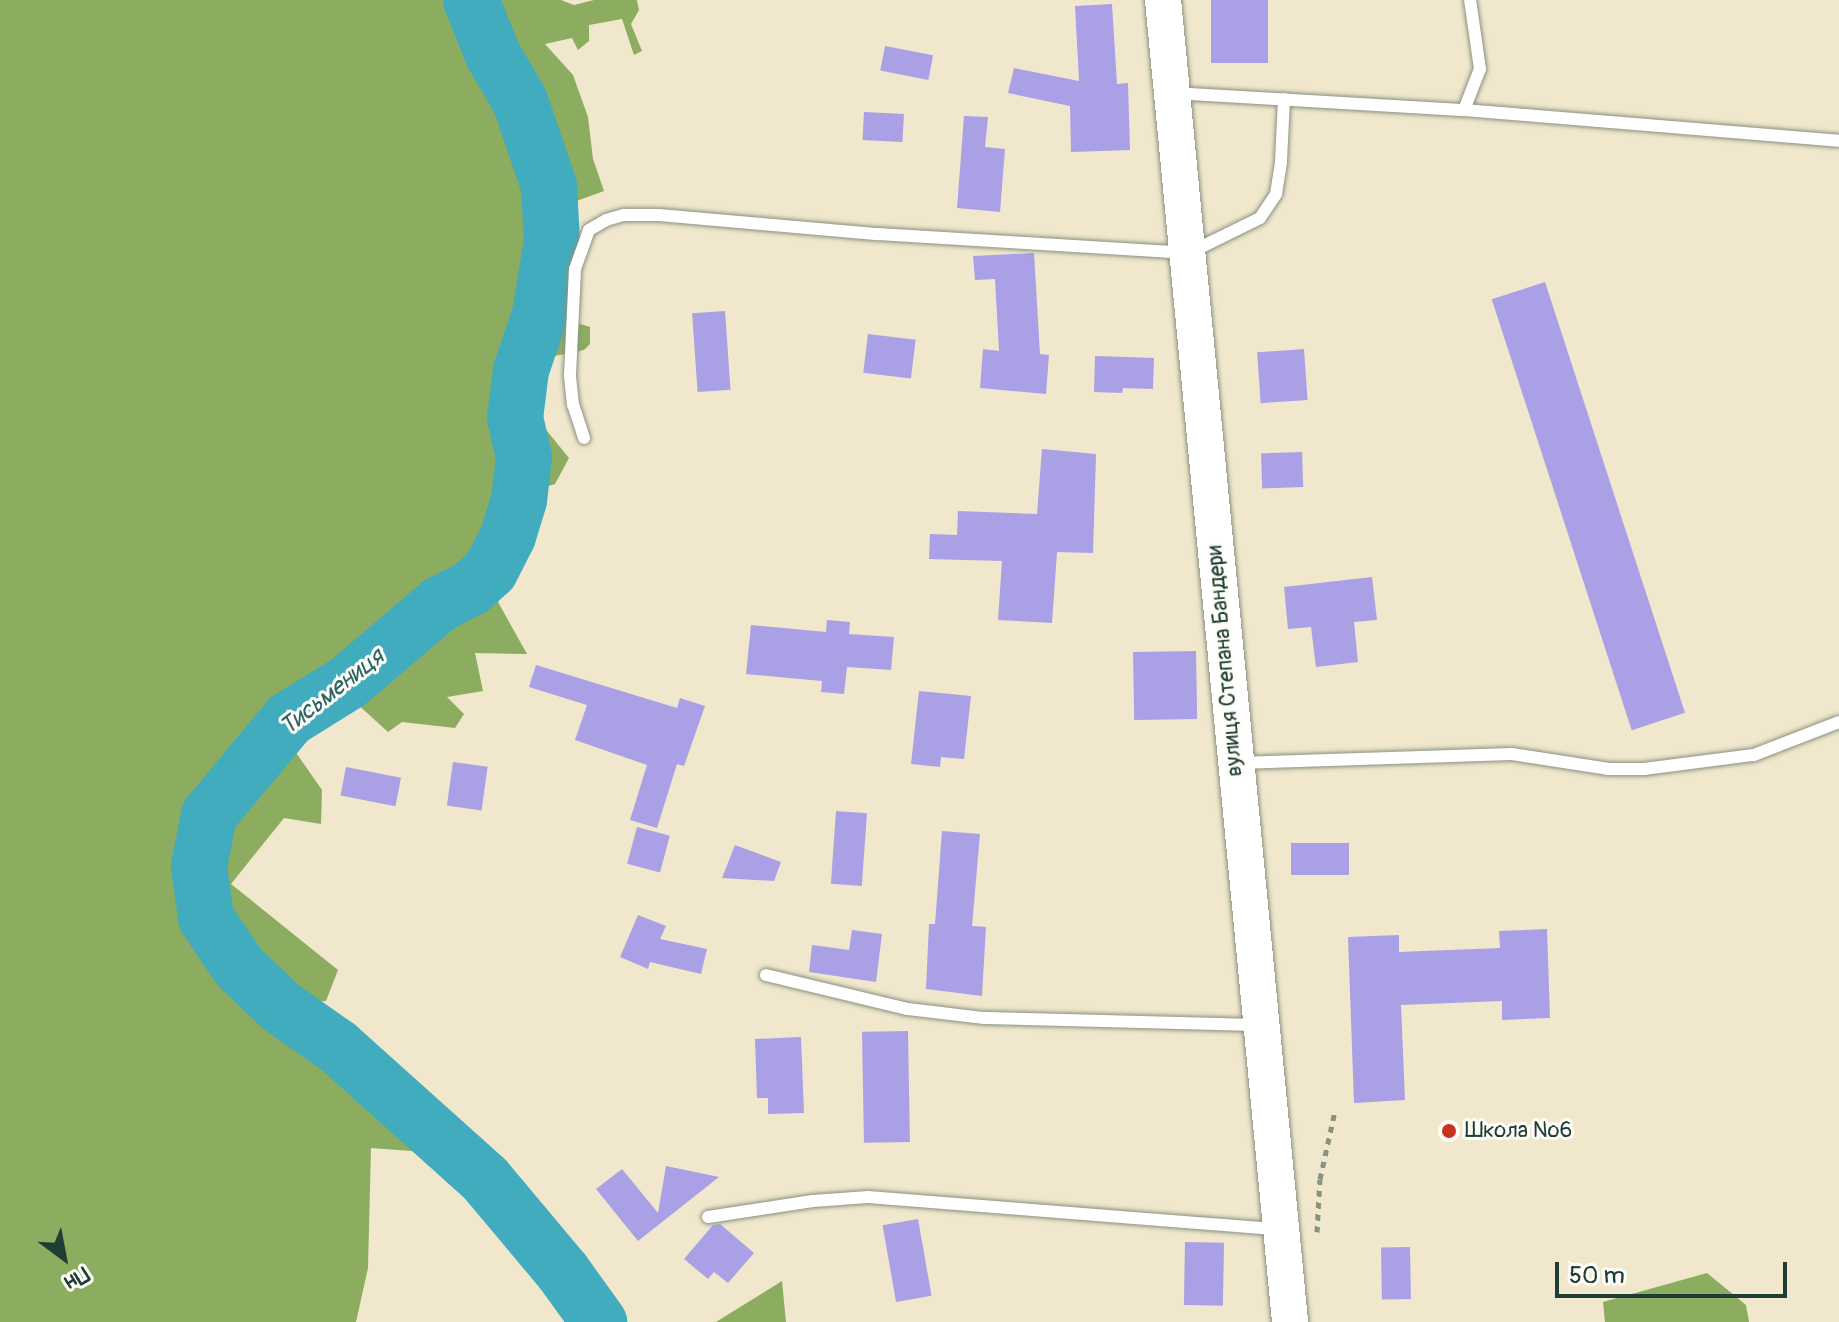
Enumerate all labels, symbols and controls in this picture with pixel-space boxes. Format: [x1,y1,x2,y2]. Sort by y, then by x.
street label: вулиця Степана Бандери [1202,544,1248,778]
water label: Тисьмениця [274,643,390,741]
place label: Школа №6 [1465,1118,1572,1144]
marker: Школа №6 [1440,1122,1458,1140]
north arrow [24,1218,104,1298]
scale bar [1559,1246,1791,1296]
text: Пн [59,1260,94,1297]
text: 50 m [1569,1261,1625,1290]

